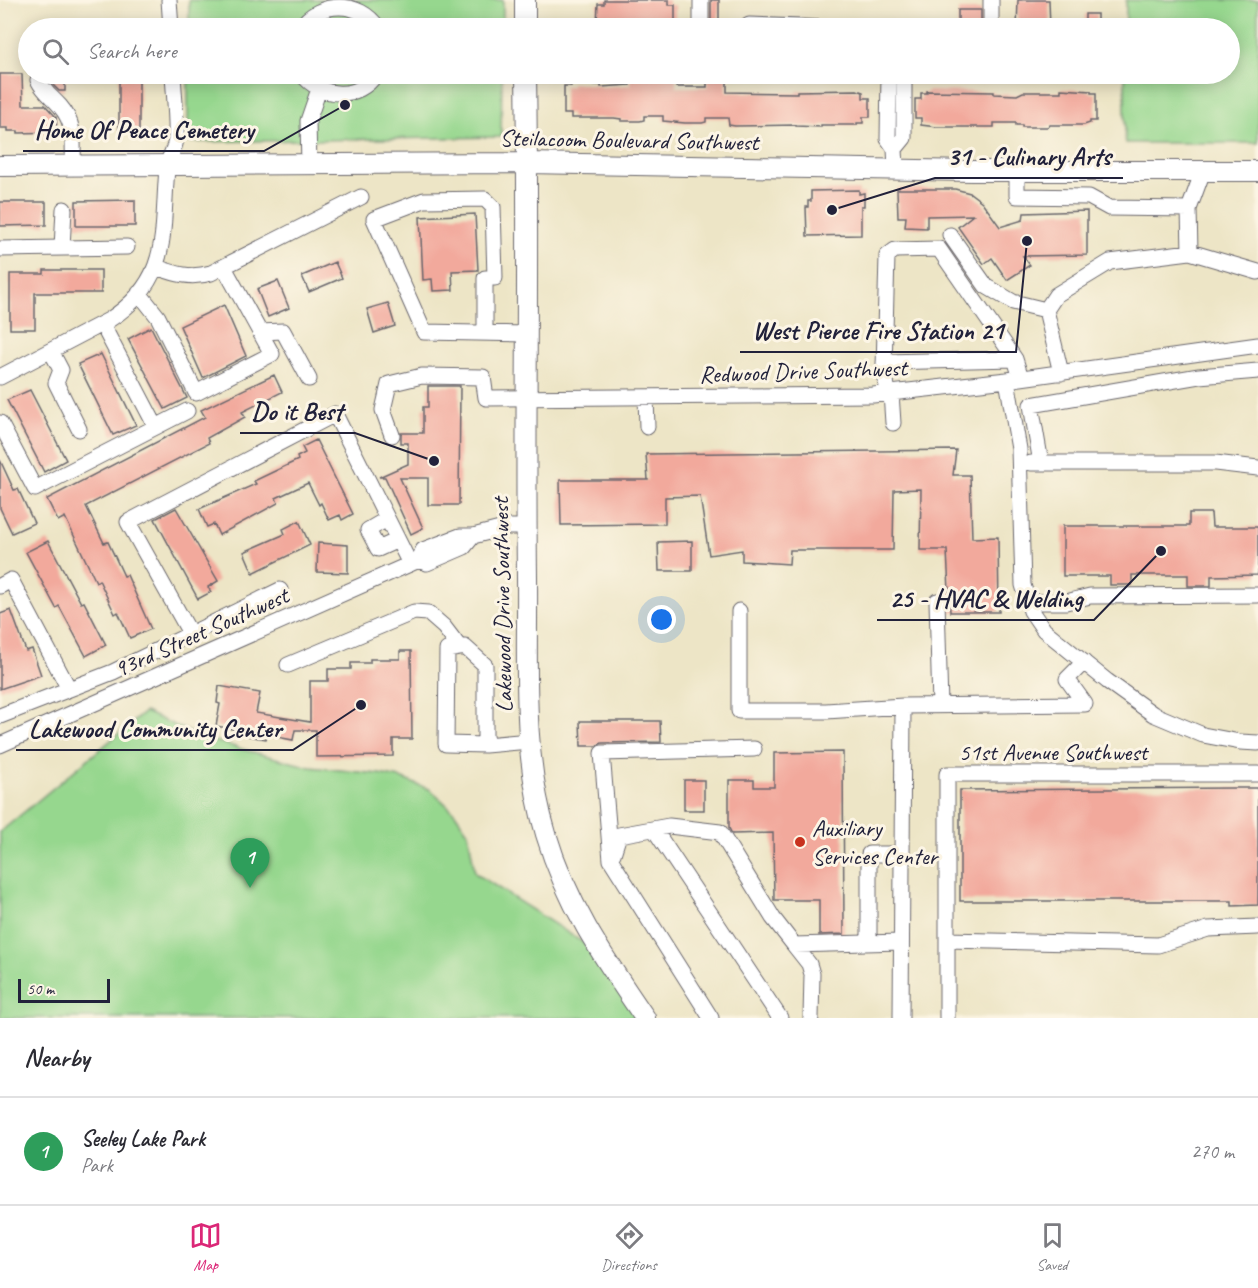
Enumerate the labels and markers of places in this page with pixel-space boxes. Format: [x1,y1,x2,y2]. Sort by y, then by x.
callout: Home Of Peace Cemetery [23,107,264,151]
callout: 31 - Culinary Arts [935,134,1123,178]
callout: West Pierce Fire Station 21 [740,308,1016,352]
callout: Do it Best [240,389,355,433]
callout: 25 - HVAC & Welding [877,576,1094,620]
callout: Lakewood Community Center [16,706,293,750]
place label: Auxiliary Services Center [812,813,939,871]
marker: Auxiliary Services Center [793,835,807,849]
pin: 1 [230,838,270,888]

